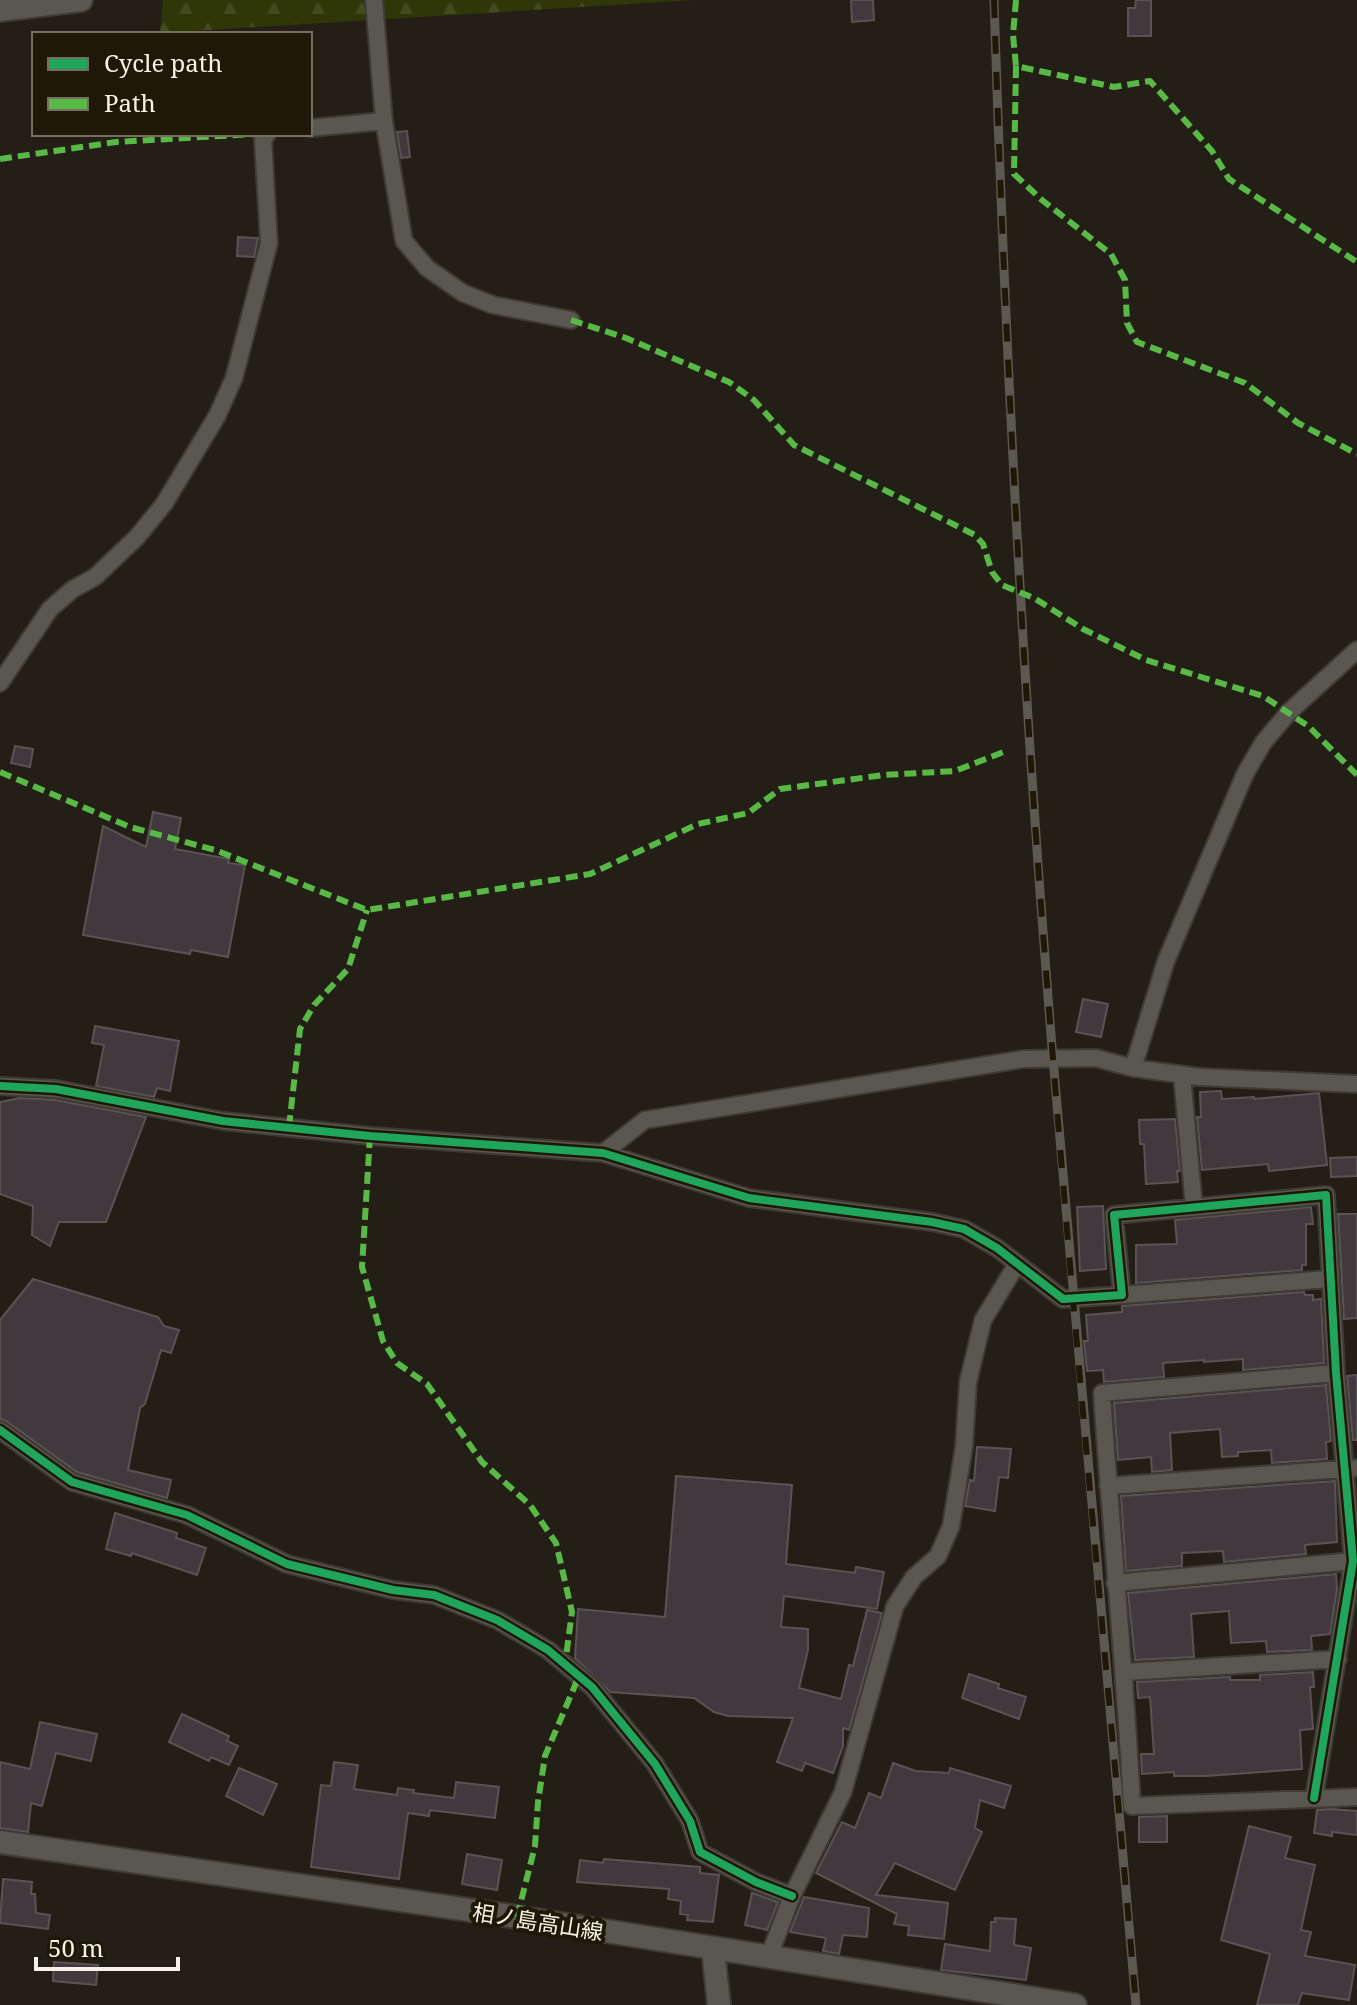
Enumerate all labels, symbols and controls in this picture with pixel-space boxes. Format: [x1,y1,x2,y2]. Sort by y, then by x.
legend [32,32,312,136]
text: Cycle path [104,46,223,79]
text: Path [104,86,156,119]
street label: 相ノ島高山線 [470,1896,606,1946]
scale bar [36,1921,178,1971]
text: 50 m [48,1931,104,1964]

